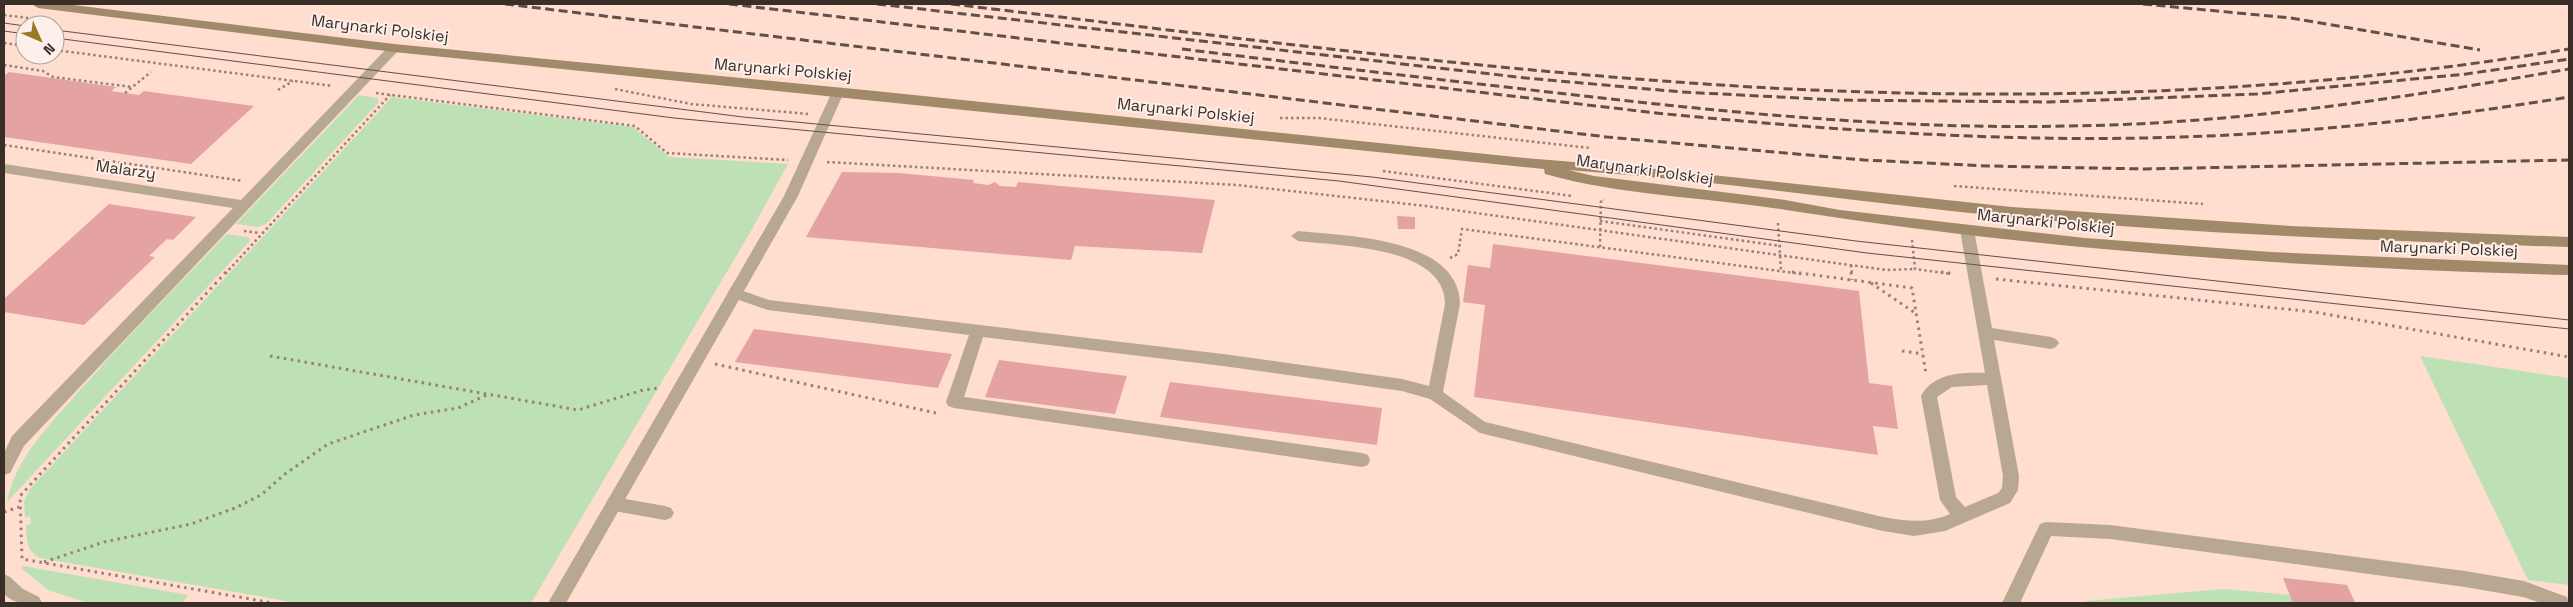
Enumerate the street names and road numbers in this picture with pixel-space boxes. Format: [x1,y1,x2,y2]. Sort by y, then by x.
street label: Marynarki Polskiej [310,10,450,47]
street label: Marynarki Polskiej [713,53,853,86]
street label: Marynarki Polskiej [1116,93,1256,128]
street label: Marynarki Polskiej [1575,149,1715,190]
street label: Malarzy [95,155,157,184]
street label: Marynarki Polskiej [1976,204,2116,239]
street label: Marynarki Polskiej [2380,236,2518,261]

